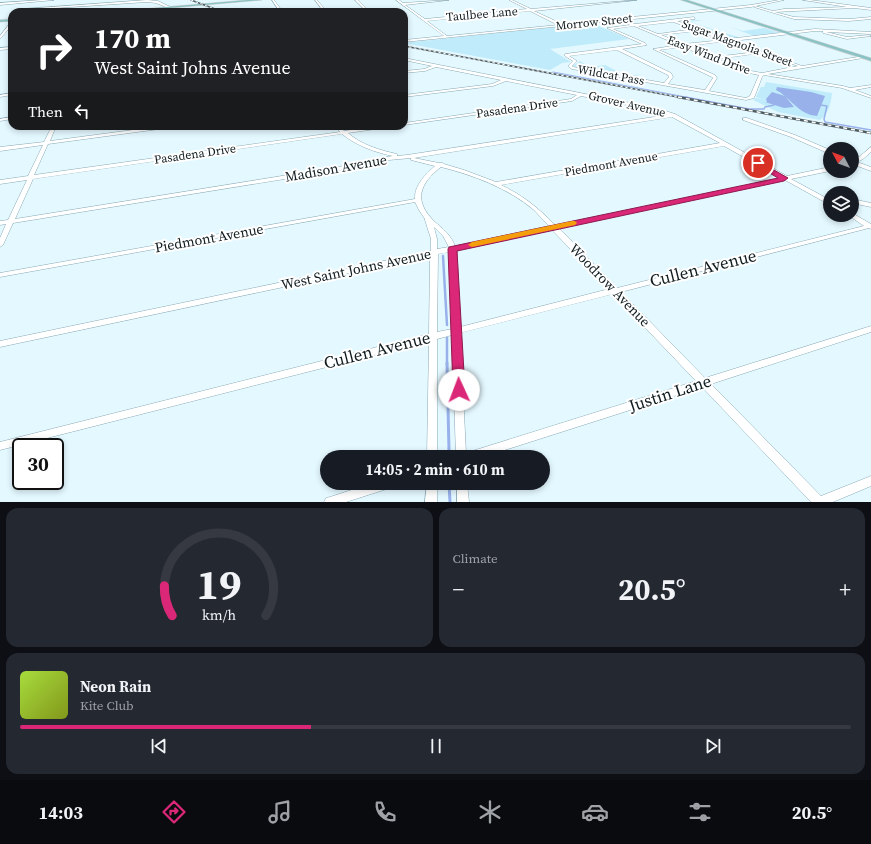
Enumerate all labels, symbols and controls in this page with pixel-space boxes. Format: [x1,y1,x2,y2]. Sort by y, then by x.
street label: Taulbee Lane [445,3,519,25]
street label: Morrow Street [555,10,633,34]
street label: Sugar Magnolia Street [680,16,795,70]
text: 170 m [94,19,171,57]
icon: right [28,24,80,76]
street label: Easy Wind Drive [665,32,753,78]
text: West Saint Johns Avenue [94,55,291,80]
street label: Wildcat Pass [576,61,646,89]
street label: Grover Avenue [587,87,667,121]
street label: Pasadena Drive [475,94,559,122]
icon: left [71,100,93,122]
text: Then [28,101,63,122]
street label: Pasadena Drive [153,140,237,168]
north arrow [823,142,859,178]
map controls [823,142,859,222]
pin [741,146,775,180]
street label: Piedmont Avenue [563,148,659,180]
street label: Madison Avenue [284,149,388,187]
icon: arrive [747,152,769,174]
button: layers [823,186,859,222]
street label: Piedmont Avenue [153,219,265,257]
street label: Woodrow Avenue [565,239,655,331]
street label: West Saint Johns Avenue [279,243,433,295]
street label: Cullen Avenue [647,243,759,293]
street label: Cullen Avenue [321,325,433,375]
street label: Justin Lane [625,368,714,418]
position arrow [438,369,480,411]
speed limit sign: 30 [12,438,64,490]
text: 14:05 · 2 min · 610 m [366,459,505,480]
text: Climate [453,550,498,567]
text: 19 [197,555,242,612]
text: 20.5° [618,569,686,610]
text: − [453,574,464,604]
text: + [839,574,851,604]
text: km/h [202,604,237,624]
text: Neon Rain [80,676,151,697]
text: Kite Club [80,697,133,714]
icon: previous [148,735,170,757]
icon: pause [425,735,447,757]
icon: next [702,735,724,757]
icon: directions [160,798,188,826]
icon: music [266,798,294,826]
icon: phone [371,798,399,826]
icon: climate [476,798,504,826]
icon: car [581,798,609,826]
icon: filters [686,798,714,826]
text: 14:03 [39,800,83,825]
text: 20.5° [792,800,832,825]

